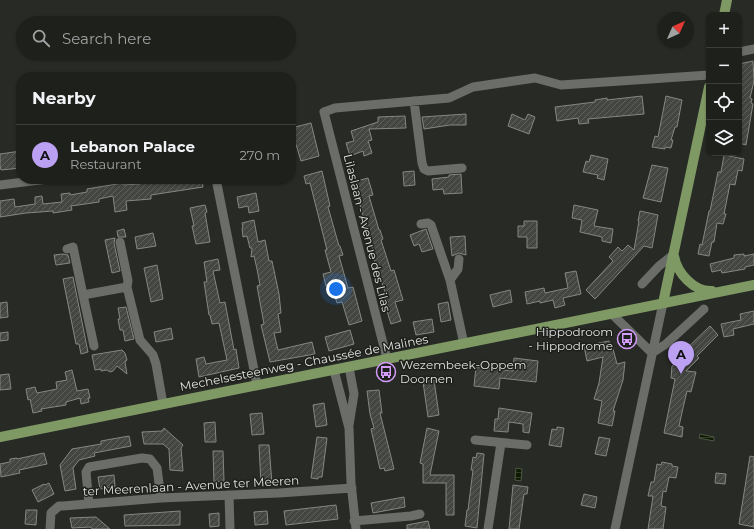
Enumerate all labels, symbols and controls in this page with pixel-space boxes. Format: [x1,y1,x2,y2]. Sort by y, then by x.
north arrow [658,12,694,48]
map controls [706,12,742,156]
button: + [706,12,742,48]
search box [16,16,296,60]
icon: search [30,27,52,49]
text: Search here [62,29,151,48]
button: − [706,48,742,84]
button: locate [706,84,742,120]
text: Nearby [32,88,96,108]
button: layers [706,120,742,156]
text: Lebanon Palace [70,137,195,156]
text: A [40,147,50,163]
text: 270 m [239,147,280,163]
street label: Lilaslaan - Avenue des Lilas [341,152,394,313]
text: Restaurant [70,156,141,172]
your location [326,279,346,299]
place label: Hippodroom - Hippodrome [528,324,613,353]
bus stop icon: Hippodroom - Hippodrome [616,328,638,350]
street label: Mechelsesteenweg - Chaussée de Malines [178,331,429,394]
pin: A [668,341,694,374]
place label: Wezembeek-Oppem Doornen [400,357,526,386]
bus stop icon: Wezembeek-Oppem Doornen [375,361,397,383]
street label: ter Meerenlaan - Avenue ter Meeren [82,472,299,499]

